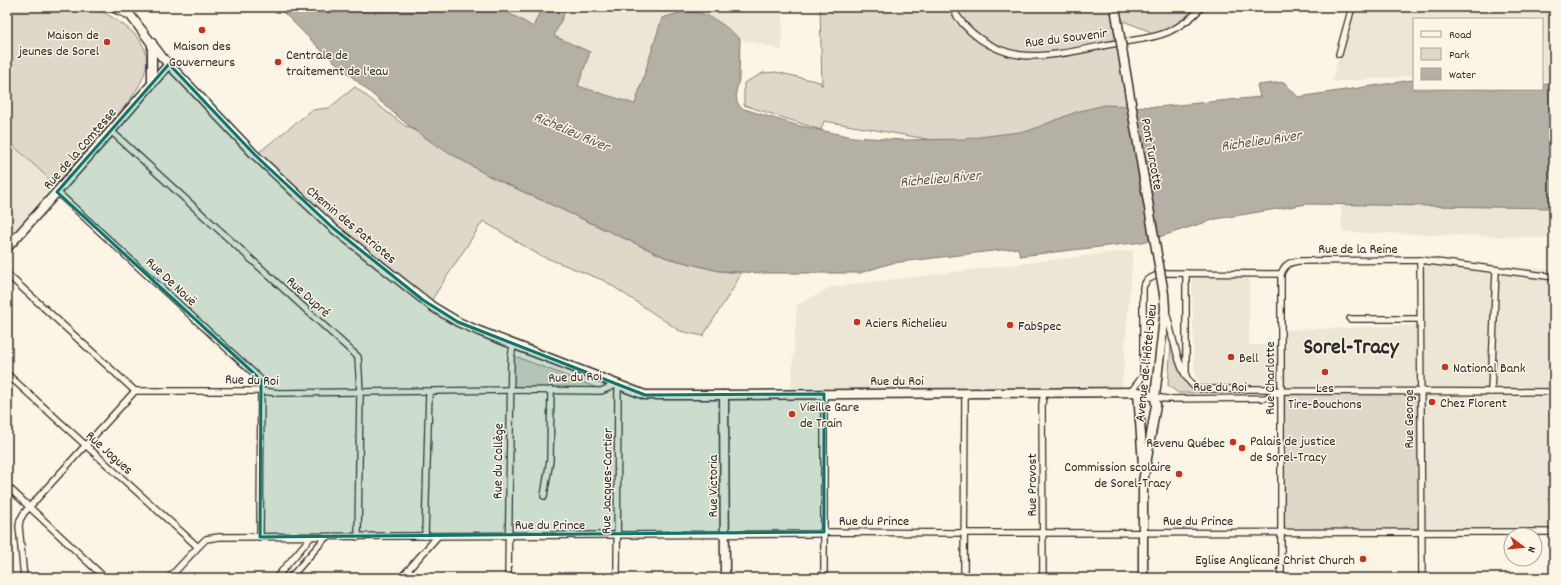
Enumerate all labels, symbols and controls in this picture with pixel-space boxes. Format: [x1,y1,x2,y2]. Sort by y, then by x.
legend [1413,18,1543,90]
street label: Rue du Souvenir [1024,24,1109,54]
marker: Maison des Gouverneurs [197,25,207,35]
place label: Maison de jeunes de Sorel [17,26,100,62]
text: Road [1449,27,1471,44]
marker: Maison de jeunes de Sorel [102,37,112,47]
place label: Maison des Gouverneurs [169,37,235,73]
place label: Centrale de traitement de l'eau [286,46,388,82]
text: Park [1449,47,1470,64]
marker: Centrale de traitement de l'eau [273,57,283,67]
text: Water [1449,67,1476,84]
street label: Rue de la Comtesse [39,104,122,195]
water label: Richelieu River [530,107,614,159]
street label: Pont Turcotte [1135,117,1167,192]
water label: Richelieu River [1220,125,1304,158]
water label: Richelieu River [899,165,983,194]
street label: Chemin des Patriotes [301,182,400,269]
street label: Rue de la Reine [1318,240,1398,260]
street label: Rue De Nouë [140,253,201,312]
street label: Rue Dupré [281,272,334,323]
street label: Avenue de l'Hôtel-Dieu [1131,303,1163,423]
place label: Aciers Richelieu [865,314,947,334]
marker: Aciers Richelieu [852,317,862,327]
place label: FabSpec [1018,317,1062,337]
marker: FabSpec [1005,320,1015,330]
district label: Sorel-Tracy [1303,333,1400,364]
street label: Rue Charlotte [1261,341,1281,415]
place label: Bell [1239,349,1259,369]
marker: Bell [1226,352,1236,362]
place label: National Bank [1453,359,1526,379]
marker: National Bank [1440,362,1450,372]
street label: Rue du Roi [548,367,603,389]
marker: Les Tire-Bouchons [1320,367,1330,377]
street label: Rue du Roi [225,370,280,392]
street label: Rue du Roi [870,372,924,392]
street label: Rue du Roi [1193,378,1247,398]
place label: Les Tire-Bouchons [1288,379,1362,415]
street label: Rue George [1400,389,1420,449]
place label: Chez Florent [1440,394,1507,414]
marker: Chez Florent [1427,397,1437,407]
place label: Vieille Gare de Train [800,398,859,434]
marker: Vieille Gare de Train [787,409,797,419]
street label: Rue du Collège [488,423,510,499]
street label: Rue Jogues [81,427,137,480]
street label: Rue Jacques-Cartier [597,427,619,534]
place label: Palais de justice de Sorel-Tracy [1250,432,1336,468]
place label: Revenu Québec [1146,434,1225,454]
marker: Revenu Québec [1228,437,1238,447]
marker: Palais de justice de Sorel-Tracy [1237,443,1247,453]
street label: Rue Provost [1023,453,1043,517]
street label: Rue Victoria [704,454,724,517]
place label: Commission scolaire de Sorel-Tracy [1064,458,1171,494]
marker: Commission scolaire de Sorel-Tracy [1174,469,1184,479]
street label: Rue du Prince [839,512,909,532]
street label: Rue du Prince [1163,512,1233,532]
street label: Rue du Prince [515,516,585,536]
north arrow [1503,527,1543,567]
text: N [1522,544,1539,555]
place label: Eglise Anglicane Christ Church [1195,551,1355,571]
marker: Eglise Anglicane Christ Church [1358,554,1368,564]

